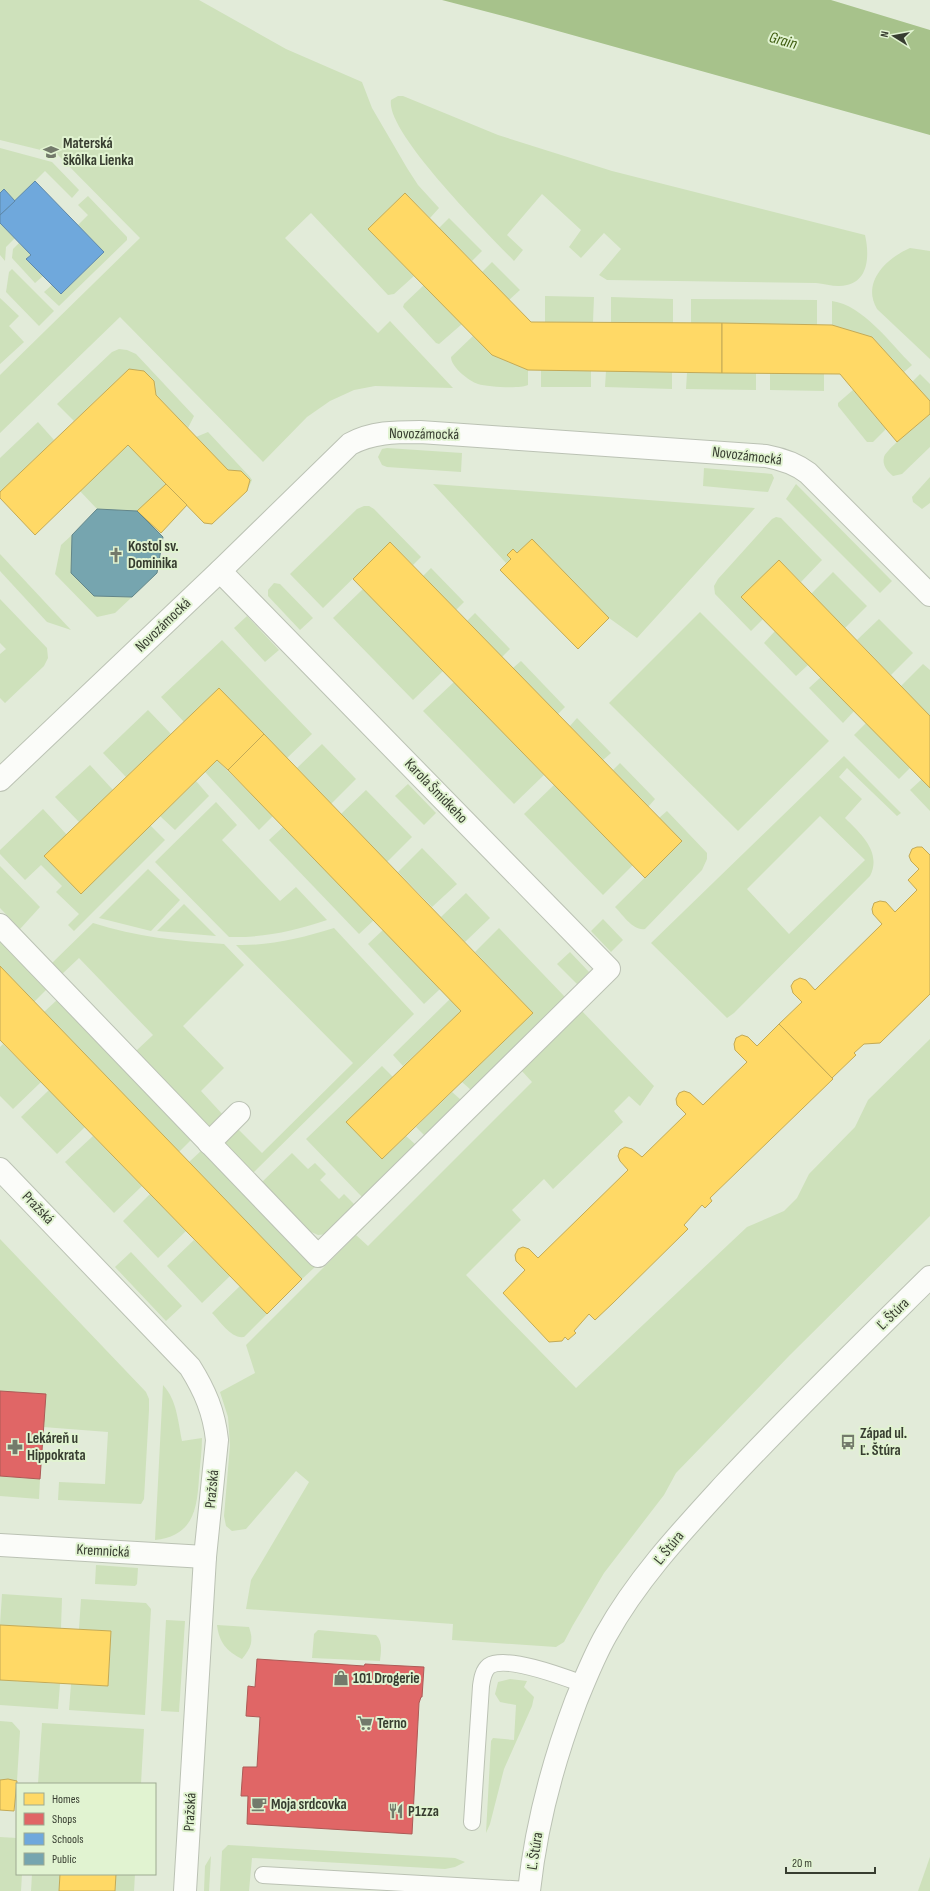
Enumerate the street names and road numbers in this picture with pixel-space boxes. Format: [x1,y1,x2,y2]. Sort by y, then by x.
street label: Novozámocká [389,424,459,444]
street label: Novozámocká [711,442,783,470]
street label: Novozámocká [131,594,195,656]
street label: Karola Šmidkeho [400,755,472,827]
street label: Pražská [18,1188,58,1229]
street label: Ľ. Štúra [873,1294,913,1334]
street label: Pražská [201,1469,223,1509]
street label: Ľ. Štúra [650,1527,688,1569]
street label: Kremnická [76,1540,130,1562]
street label: Pražská [180,1792,201,1832]
street label: Ľ. Štúra [523,1831,547,1871]

